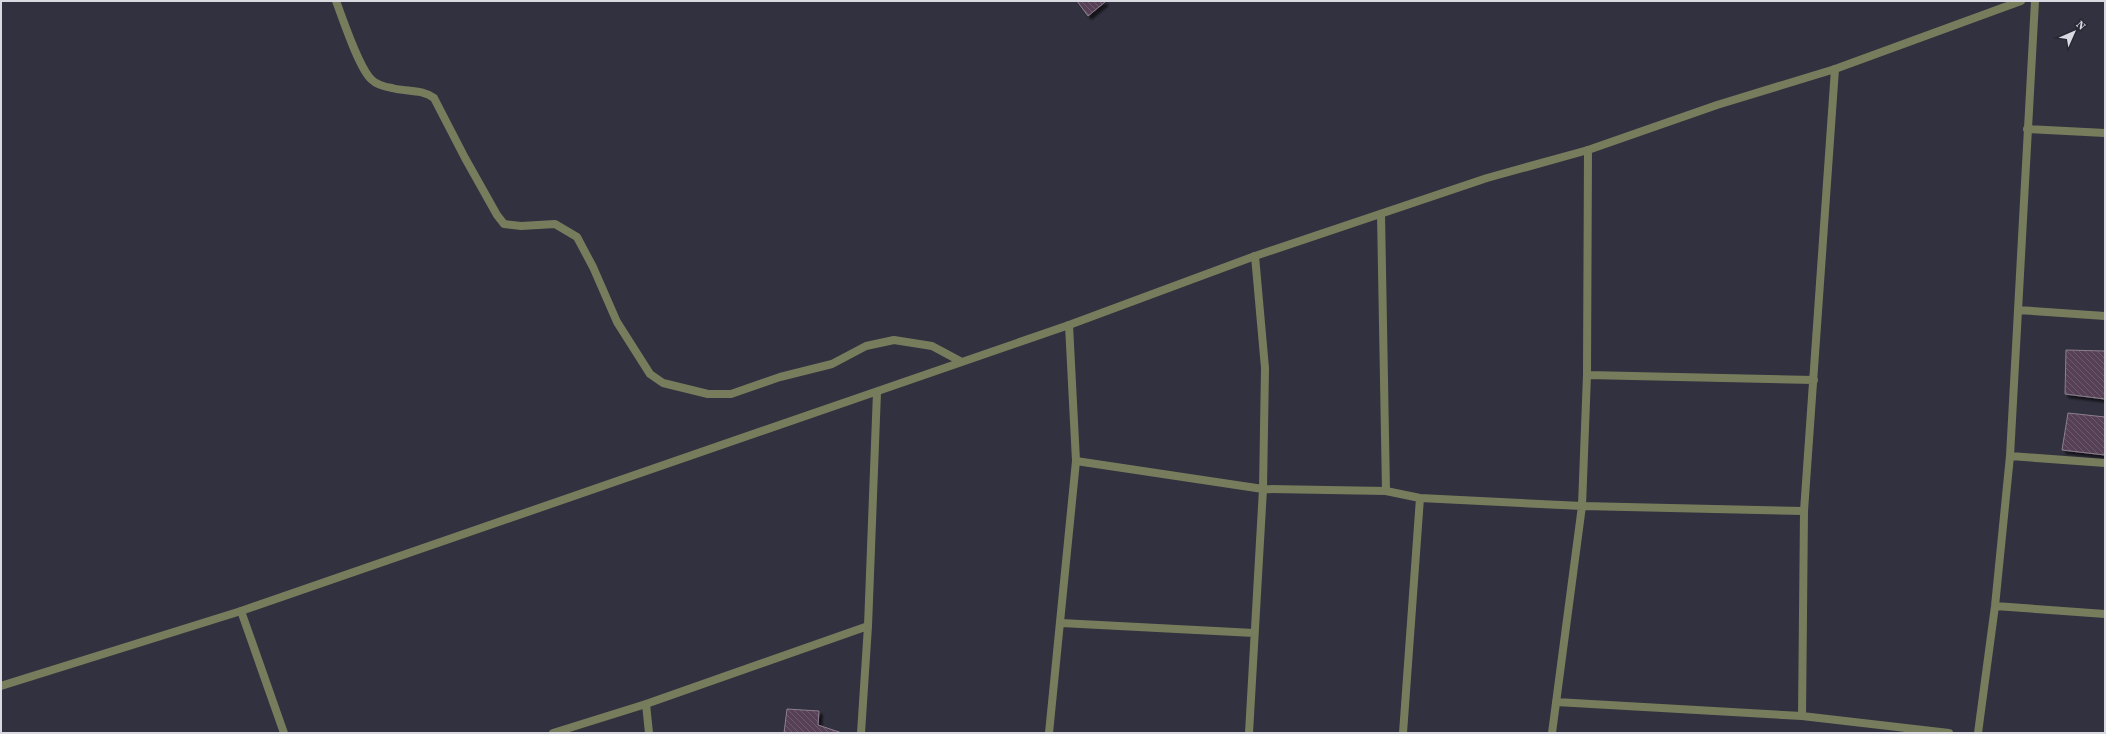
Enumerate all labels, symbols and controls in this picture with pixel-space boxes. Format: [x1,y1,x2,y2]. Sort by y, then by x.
north arrow [2054,12,2094,52]
text: N [2073,17,2089,33]

